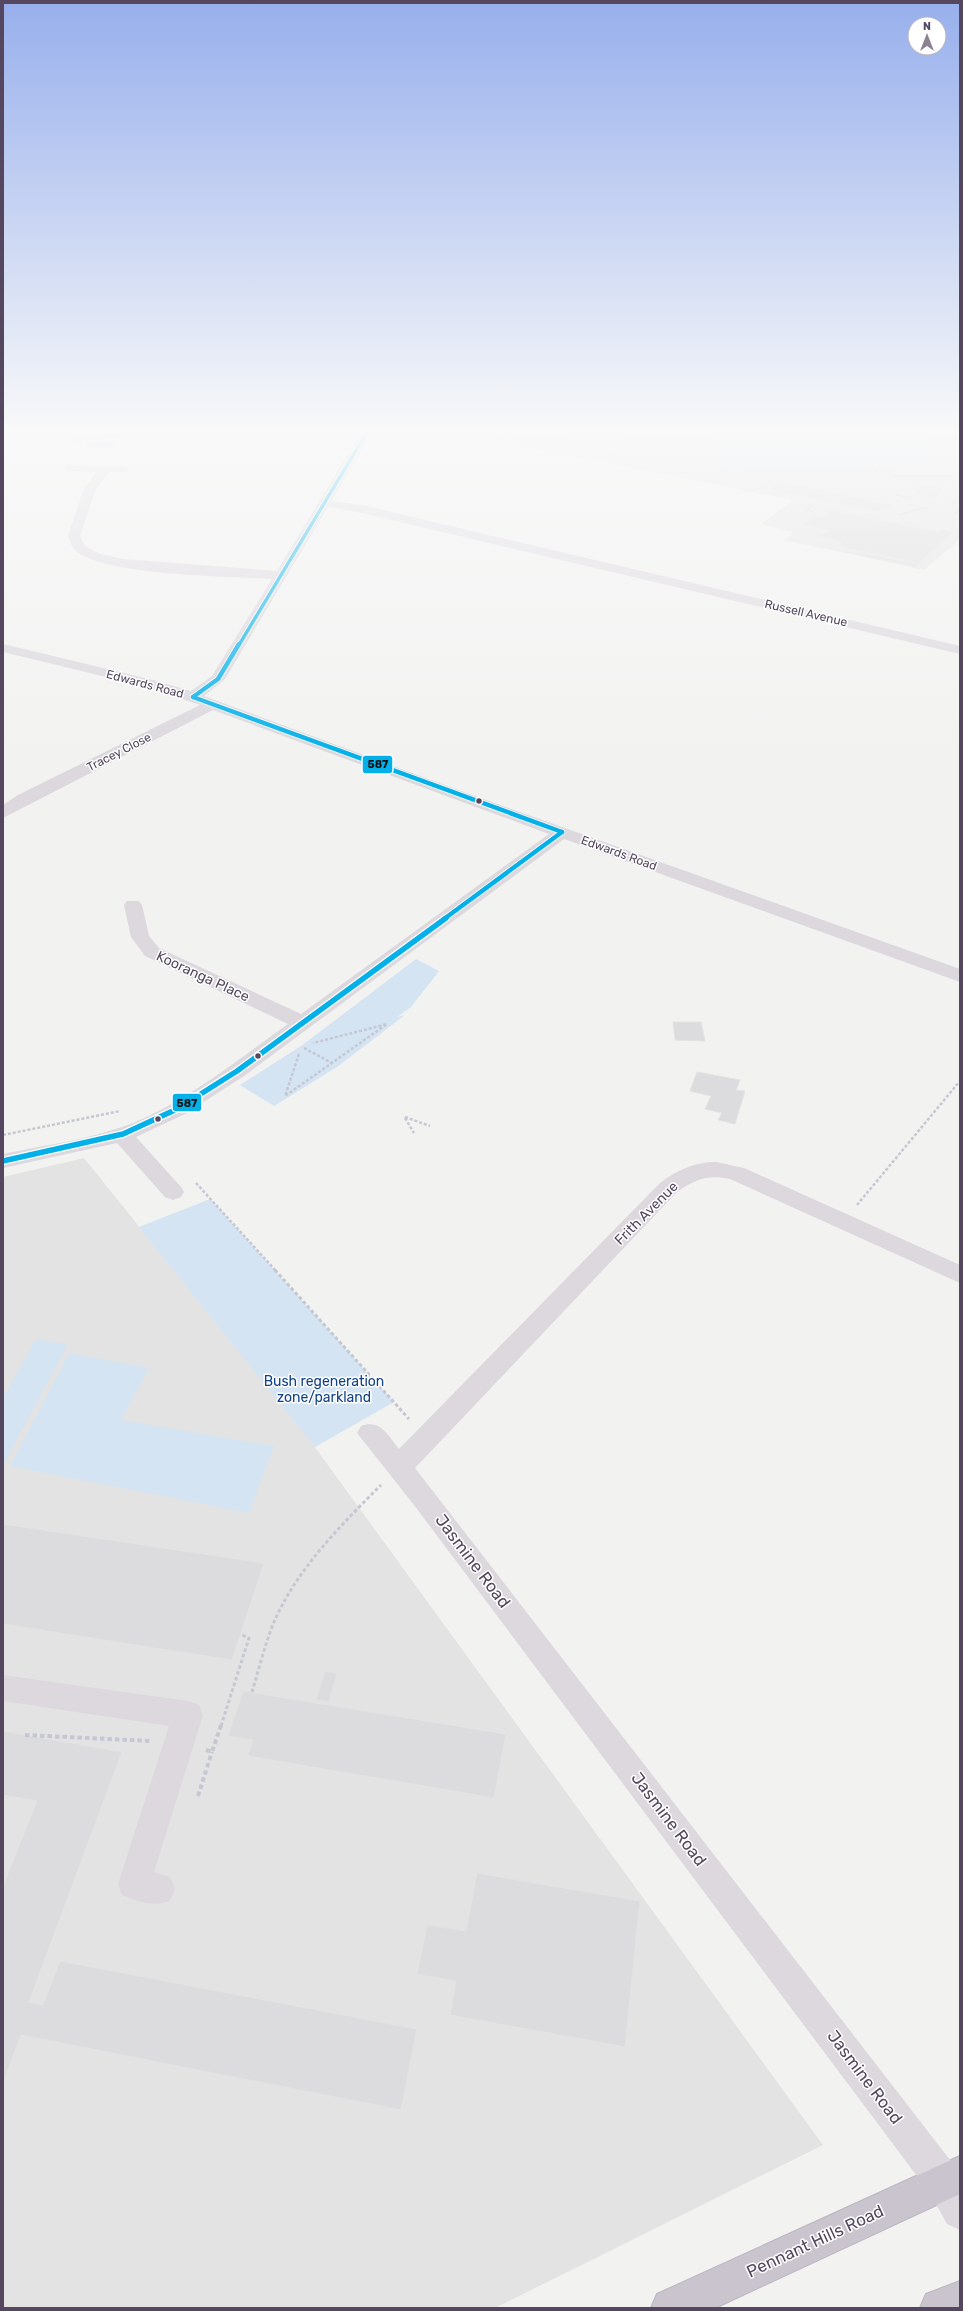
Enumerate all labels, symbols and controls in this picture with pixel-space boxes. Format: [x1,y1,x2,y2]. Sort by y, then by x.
north arrow [907,16,947,56]
text: N [923,20,931,33]
street label: Russell Avenue [763,597,849,629]
street label: Edwards Road [105,667,185,701]
street label: Tracey Close [85,730,154,774]
line badge: 587 [362,755,393,774]
text: 587 [368,758,389,771]
unlabelled marker [474,796,484,806]
street label: Edwards Road [579,833,659,873]
street label: Kooranga Place [154,947,252,1005]
unlabelled marker [253,1051,263,1061]
line badge: 587 [172,1093,202,1112]
text: 587 [177,1097,198,1110]
unlabelled marker [153,1114,163,1124]
street label: Frith Avenue [611,1178,682,1249]
park label: Bush regeneration zone/parkland [264,1373,384,1406]
street label: Jasmine Road [431,1510,515,1612]
street label: Jasmine Road [627,1768,711,1870]
street label: Jasmine Road [823,2026,907,2128]
street label: Pennant Hills Road [743,2200,887,2282]

